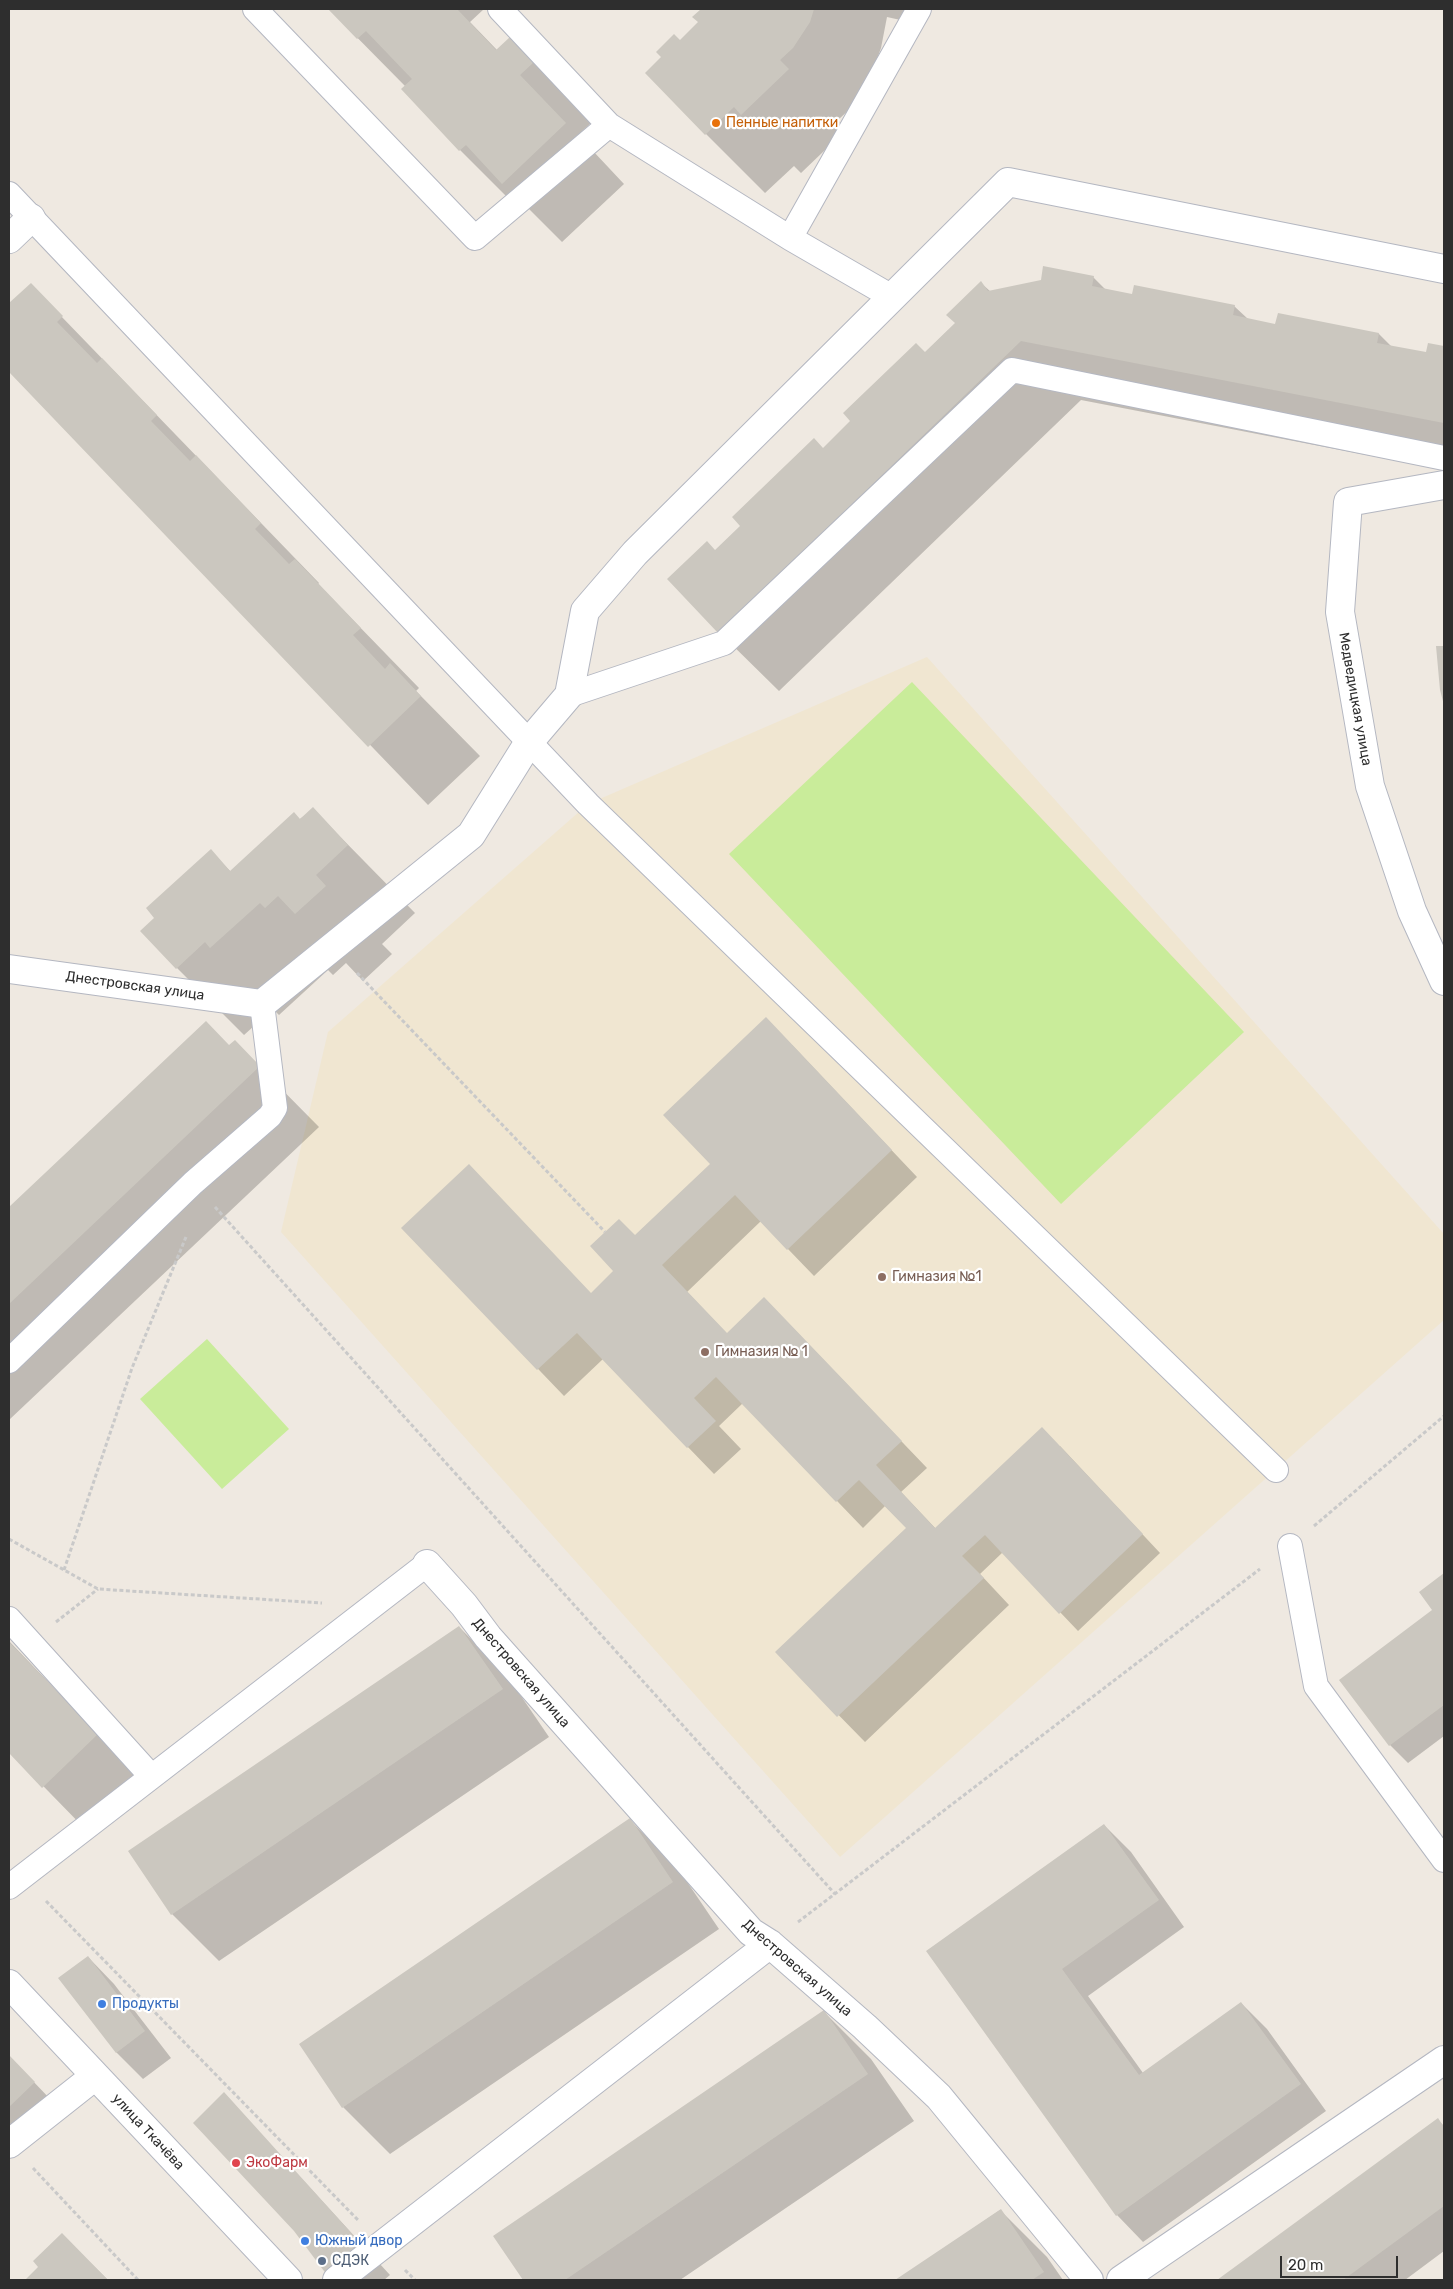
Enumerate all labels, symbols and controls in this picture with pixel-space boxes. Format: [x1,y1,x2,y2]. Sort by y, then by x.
place label: Пенные напитки [726,115,838,131]
marker: Пенные напитки [710,117,722,129]
street label: Медведицкая улица [1335,631,1375,767]
street label: Днестровская улица [65,968,205,1004]
place label: Гимназия №1 [892,1269,981,1285]
marker: Гимназия №1 [876,1271,888,1283]
place label: Гимназия № 1 [715,1344,808,1360]
marker: Гимназия № 1 [699,1346,711,1358]
street label: Днестровская улица [469,1615,573,1731]
street label: Днестровская улица [739,1916,855,2020]
place label: Продукты [112,1996,179,2012]
marker: Продукты [96,1998,108,2010]
street label: улица Ткачёва [108,2090,188,2174]
place label: ЭкоФарм [246,2155,308,2171]
marker: ЭкоФарм [230,2157,242,2169]
place label: Южный двор [315,2233,403,2249]
marker: Южный двор [299,2235,311,2247]
scale bar [1283,2246,1400,2278]
place label: СДЭК [332,2253,369,2269]
marker: СДЭК [316,2255,328,2267]
text: 20 m [1288,2256,1323,2274]

